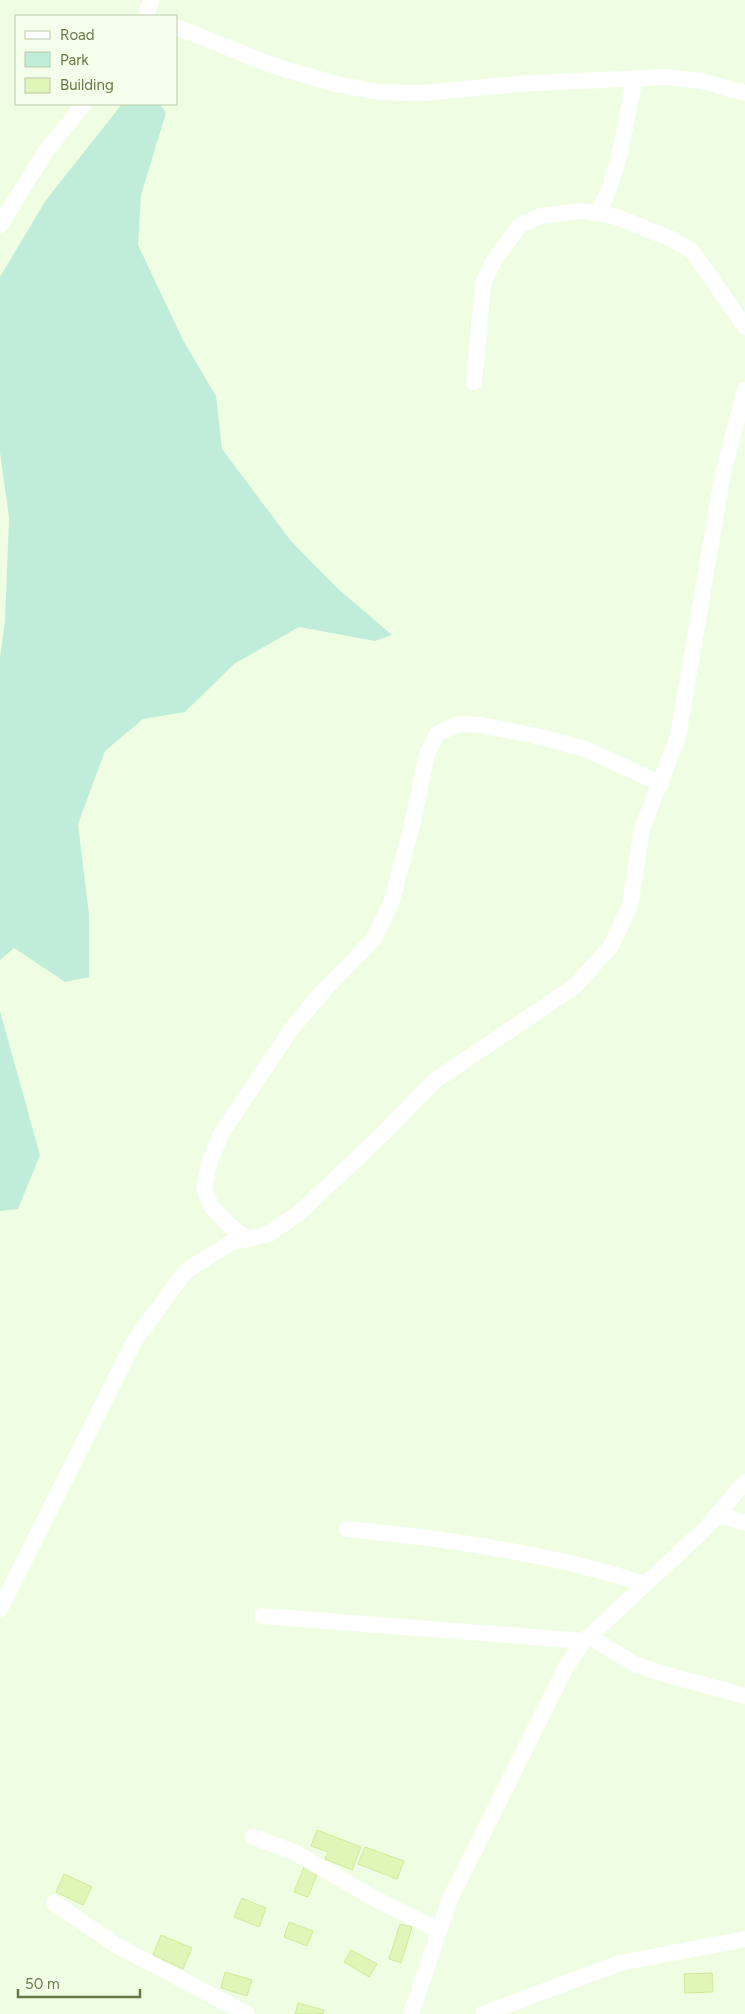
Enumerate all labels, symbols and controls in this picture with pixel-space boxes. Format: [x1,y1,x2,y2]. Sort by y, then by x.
legend [15,15,178,105]
text: Road [60,26,95,44]
text: Park [60,51,89,69]
text: Building [60,76,114,94]
scale bar [18,1966,140,1998]
text: 50 m [25,1975,60,1993]

